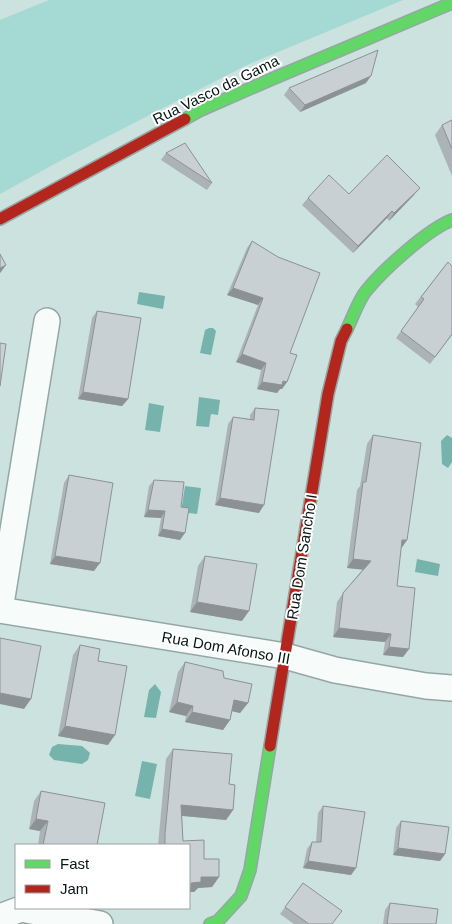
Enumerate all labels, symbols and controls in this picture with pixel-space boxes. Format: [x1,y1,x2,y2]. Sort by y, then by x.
street label: Rua Vasco da Gama [150,51,282,127]
street label: Rua Dom Sancho I [283,493,320,621]
street label: Rua Dom Afonso III [161,628,292,667]
legend [15,844,190,909]
text: Fast [60,855,90,872]
text: Jam [60,880,88,897]

